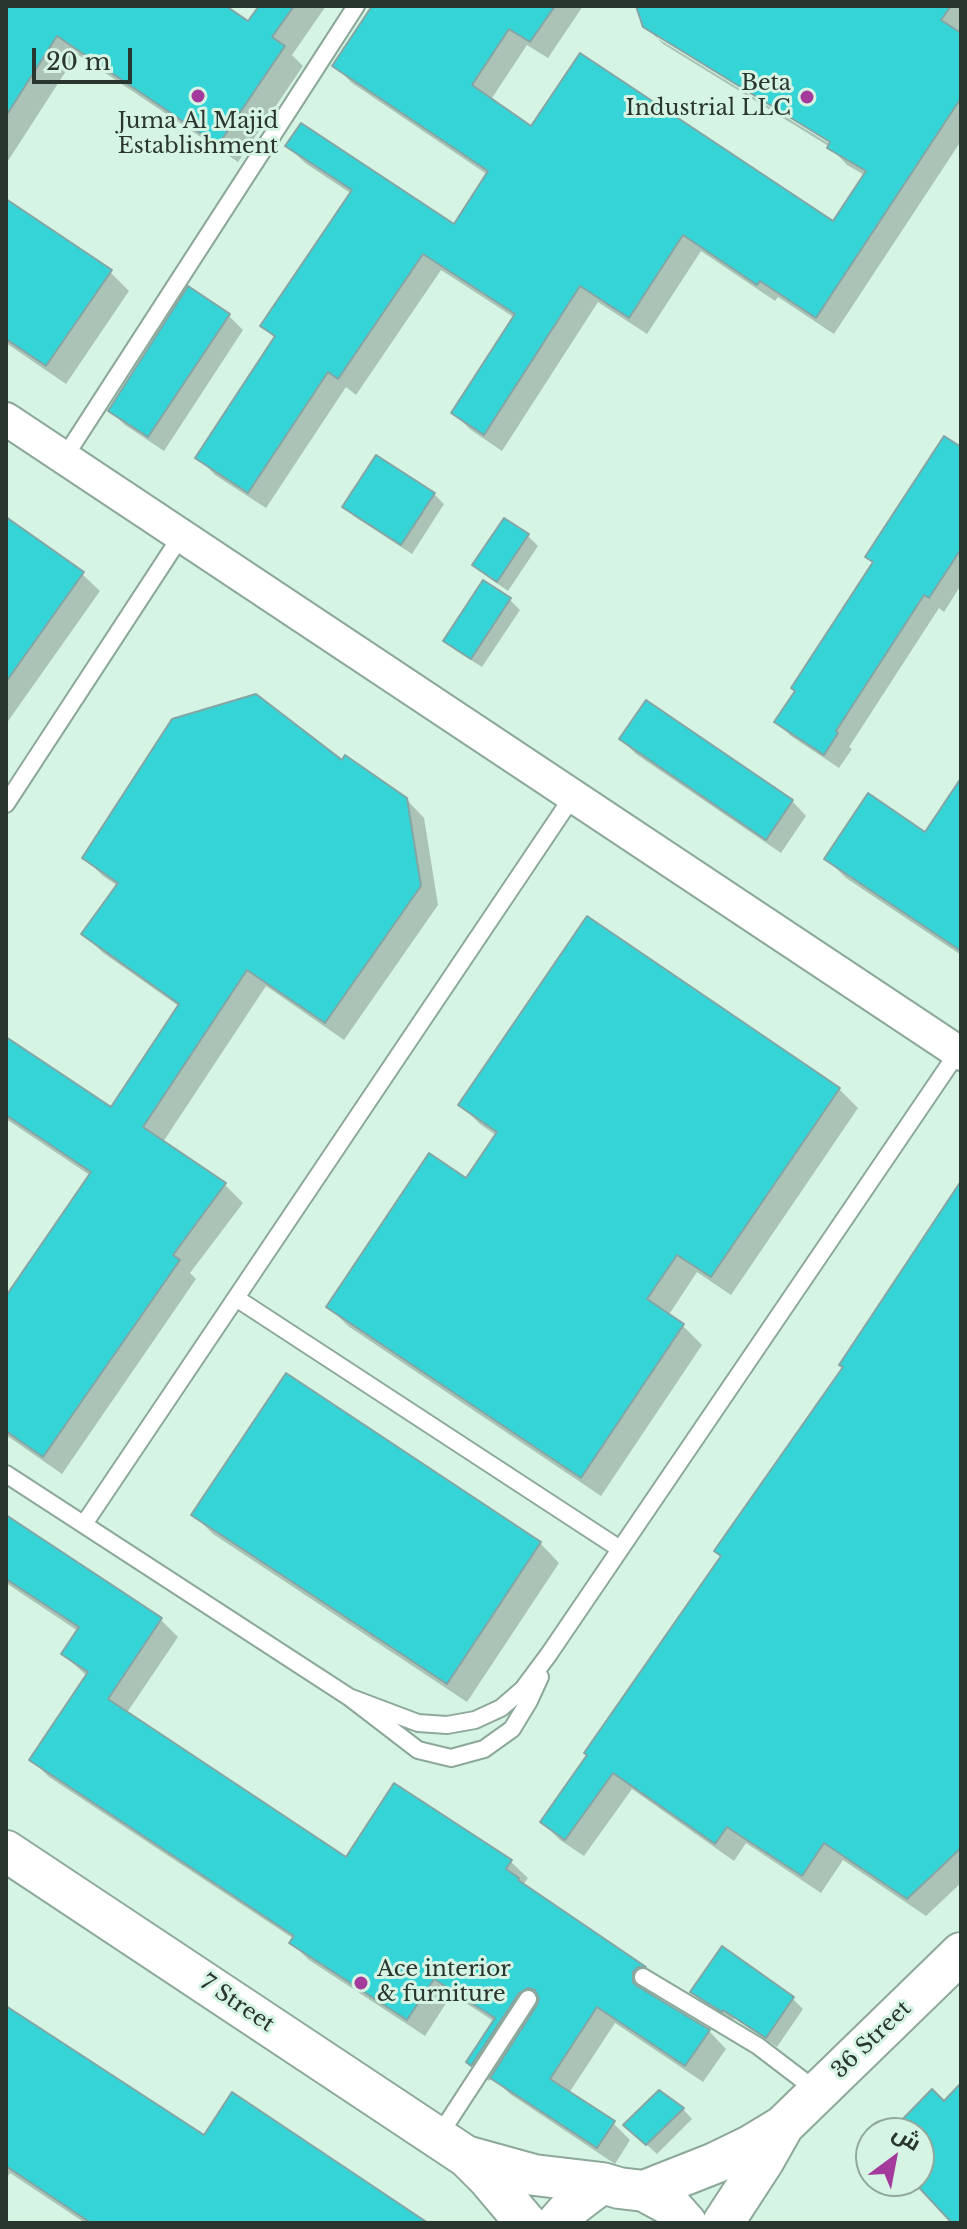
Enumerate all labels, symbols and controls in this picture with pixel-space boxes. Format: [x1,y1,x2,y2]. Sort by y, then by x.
scale bar [36,32,136,82]
text: 20 m [46,47,111,76]
place label: Beta Industrial LLC [626,71,791,122]
marker: Juma Al Majid Establishment [189,87,207,105]
marker: Beta Industrial LLC [798,88,816,106]
place label: Juma Al Majid Establishment [118,109,278,160]
place label: Ace interior & furniture [377,1957,511,2008]
street label: 7 Street [195,1970,279,2038]
marker: Ace interior & furniture [352,1974,370,1992]
street label: 36 Street [827,1996,917,2084]
north arrow [855,2117,935,2197]
text: ش [888,2119,926,2157]

